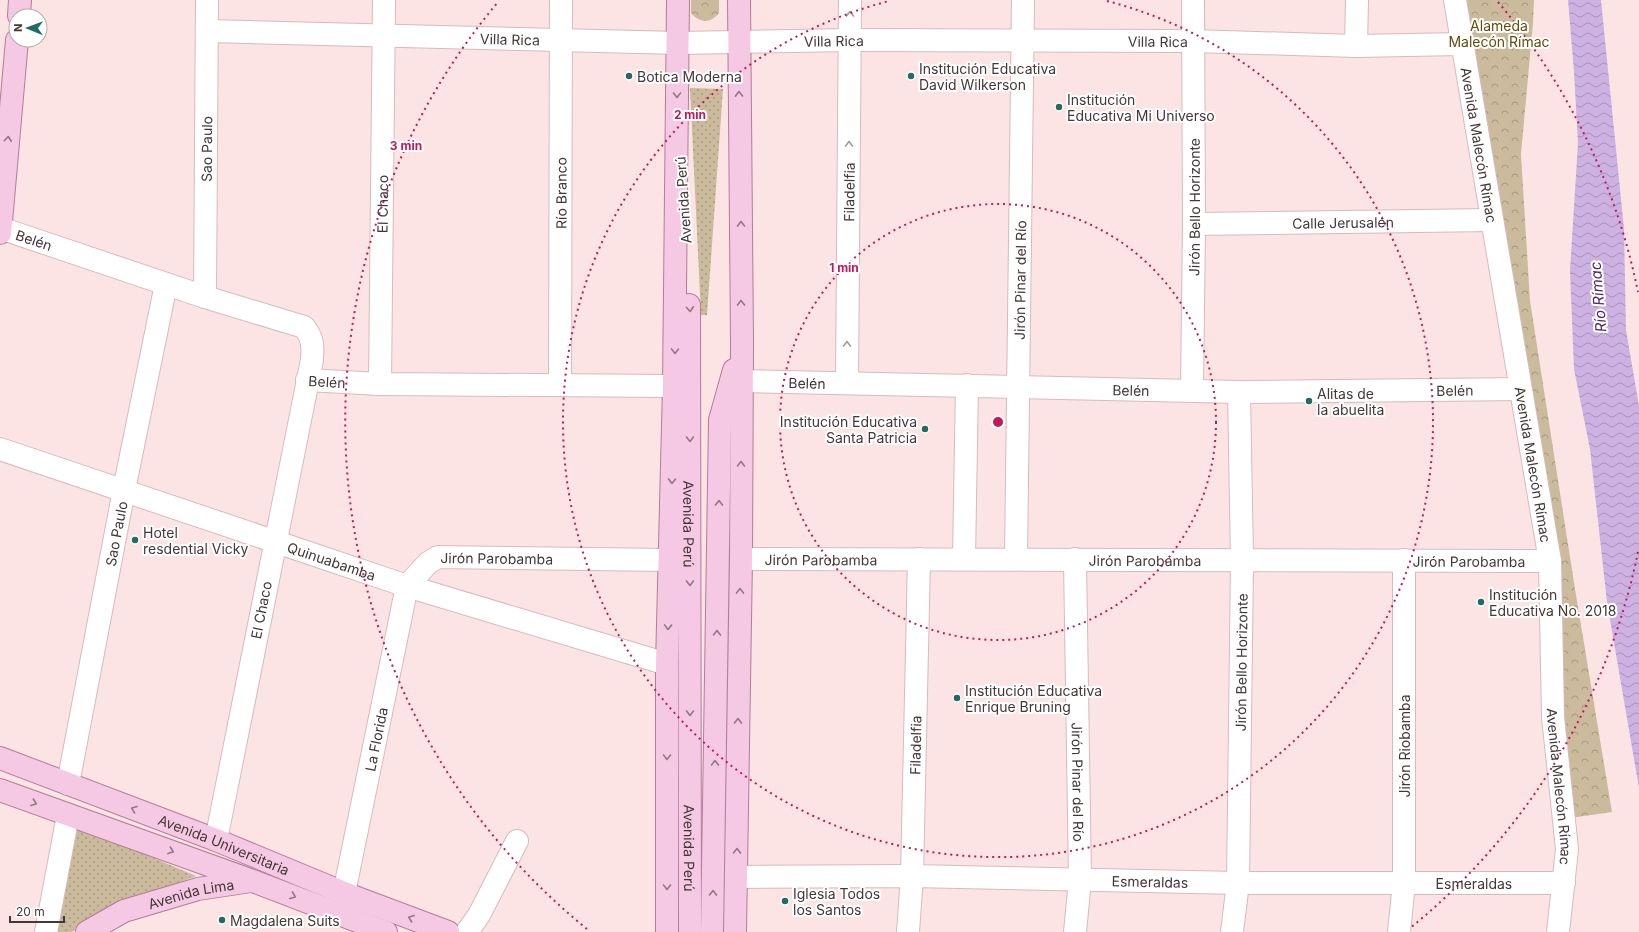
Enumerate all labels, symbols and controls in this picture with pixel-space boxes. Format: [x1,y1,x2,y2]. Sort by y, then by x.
north arrow [8,8,48,48]
one-way arrow [846,11,854,17]
park label: Alameda Malecón Rímac [1448,17,1550,50]
text: N [11,24,25,32]
street label: Villa Rica [480,29,540,48]
street label: Villa Rica [804,31,864,49]
street label: Villa Rica [1128,32,1188,49]
place label: Institución Educativa David Wilkerson [919,60,1056,93]
street label: Avenida Malecón Rímac [1458,66,1501,224]
place label: Botica Moderna [637,68,742,85]
marker: Botica Moderna [624,71,634,81]
marker: Institución Educativa David Wilkerson [906,71,916,81]
one-way arrow [735,91,743,97]
place label: Institución Educativa Mi Universo [1067,91,1215,124]
one-way arrow [673,92,681,98]
marker: Institución Educativa Mi Universo [1054,102,1064,112]
text: 2 min [674,107,706,122]
street label: Sao Paulo [197,116,215,182]
one-way arrow [4,135,13,142]
text: 3 min [390,138,422,153]
street label: Jirón Bello Horizonte [1185,138,1203,276]
one-way arrow [845,141,853,147]
street label: Avenida Perú [671,156,695,244]
street label: Río Branco [552,157,569,229]
street label: Filadelfia [840,162,857,222]
street label: El Chaco [373,175,391,233]
street label: Calle Jerusalén [1292,213,1394,231]
street label: Jirón Pinar del Río [1010,220,1029,340]
one-way arrow [736,221,745,227]
street label: Belén [14,225,54,253]
text: 1 min [829,260,859,275]
water label: Río Rímac [1585,261,1611,333]
one-way arrow [737,300,745,306]
one-way arrow [685,306,694,312]
one-way arrow [843,341,851,347]
one-way arrow [671,348,679,354]
street label: Belén [308,372,346,391]
street label: Belén [788,374,826,391]
street label: Belén [1112,381,1150,399]
street label: Belén [1436,381,1474,398]
place label: Alitas de la abuelita [1317,385,1384,418]
street label: Avenida Malecón Rímac [1512,385,1555,544]
marker: Alitas de la abuelita [1304,396,1314,406]
place label: Institución Educativa Santa Patricia [780,413,917,446]
centre of rings [991,415,1005,429]
marker: Institución Educativa Santa Patricia [920,424,930,434]
one-way arrow [686,436,694,442]
one-way arrow [737,461,745,467]
one-way arrow [668,478,676,484]
street label: Avenida Perú [681,480,698,568]
street label: Sao Paulo [101,499,130,568]
one-way arrow [714,500,723,506]
place label: Hotel resdential Vicky [143,524,248,557]
marker: Hotel resdential Vicky [130,535,140,545]
street label: Quinuabamba [285,538,378,583]
street label: Jirón Parobamba [440,549,553,567]
street label: Jirón Parobamba [765,551,877,568]
street label: Jirón Parobamba [1089,551,1201,569]
street label: Jirón Parobamba [1413,552,1525,569]
street label: El Chaco [247,580,275,640]
one-way arrow [686,580,694,586]
place label: Institución Educativa No. 2018 [1489,586,1616,619]
one-way arrow [736,588,744,594]
street label: Jirón Bello Horizonte [1231,593,1250,732]
marker: Institución Educativa No. 2018 [1476,597,1486,607]
one-way arrow [664,624,672,630]
one-way arrow [712,630,721,636]
place label: Institución Educativa Enrique Bruning [965,682,1102,715]
marker: Institución Educativa Enrique Bruning [952,693,962,703]
street label: Jirón Riobamba [1396,694,1413,798]
street label: La Florida [361,706,390,773]
street label: Avenida Malecón Rímac [1544,708,1575,866]
one-way arrow [686,710,694,716]
street label: Filadelfia [906,715,924,775]
one-way arrow [734,718,743,724]
street label: Jirón Pinar del Río [1069,722,1088,842]
one-way arrow [663,754,671,760]
one-way arrow [710,760,719,766]
one-way arrow [31,798,38,806]
street label: Avenida Perú [681,804,698,892]
one-way arrow [131,806,138,814]
street label: Avenida Universitaria [156,810,292,878]
one-way arrow [168,847,175,855]
one-way arrow [733,848,741,854]
street label: Esmeraldas [1111,872,1188,890]
street label: Avenida Lima [146,875,235,912]
street label: Esmeraldas [1436,875,1512,892]
one-way arrow [663,884,671,890]
place label: Iglesia Todos los Santos [793,885,880,918]
one-way arrow [709,890,717,896]
one-way arrow [289,891,297,899]
marker: Iglesia Todos los Santos [780,896,790,906]
scale bar [10,898,64,924]
text: 20 m [16,904,45,919]
place label: Magdalena Suits [230,912,340,929]
marker: Magdalena Suits [217,915,227,925]
one-way arrow [408,915,415,923]

